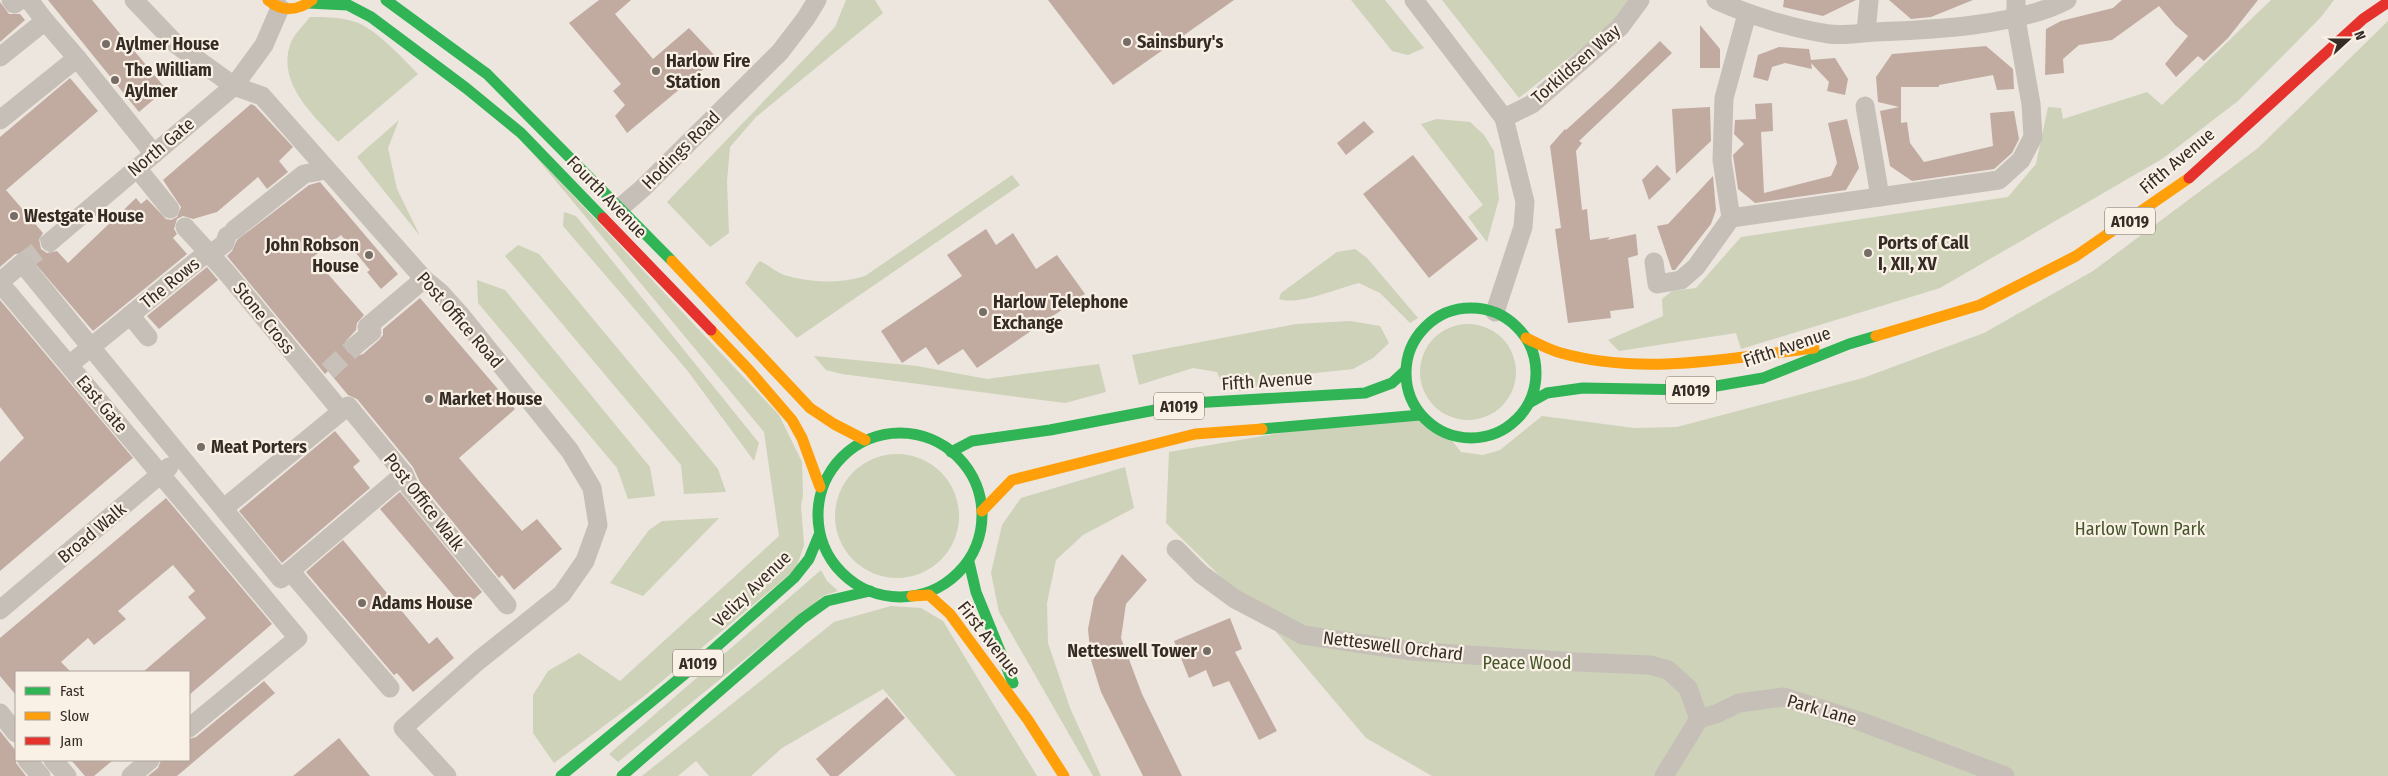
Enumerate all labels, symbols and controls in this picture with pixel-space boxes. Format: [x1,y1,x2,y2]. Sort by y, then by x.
north arrow [2323,15,2373,65]
street label: Torkildsen Way [1527,20,1625,108]
text: N [2350,29,2369,42]
place label: Sainsbury's [1137,31,1223,53]
place label: Aylmer House [115,33,219,55]
marker: Sainsbury's [1121,36,1133,48]
marker: Aylmer House [100,38,112,50]
place label: Harlow Fire Station [666,50,750,93]
place label: The William Aylmer [124,59,212,102]
marker: Harlow Fire Station [650,65,662,77]
marker: The William Aylmer [109,74,121,86]
street label: Hodings Road [637,106,725,194]
street label: North Gate [123,113,199,181]
street label: Fifth Avenue [2135,123,2219,199]
street label: Fourth Avenue [562,151,652,243]
place label: Westgate House [24,205,144,227]
road number: A1019 [2105,208,2155,235]
marker: Westgate House [8,210,20,222]
place label: Ports of Call I, XII, XV [1878,232,1969,275]
place label: John Robson House [264,234,359,277]
marker: Ports of Call I, XII, XV [1862,247,1874,259]
marker: John Robson House [363,249,375,261]
street label: The Rows [136,252,204,313]
street label: Post Office Road [412,267,508,373]
street label: Stone Cross [228,278,300,359]
place label: Harlow Telephone Exchange [993,291,1128,334]
marker: Harlow Telephone Exchange [977,306,989,318]
street label: Fifth Avenue [1740,322,1834,372]
street label: Fifth Avenue [1221,367,1313,395]
street label: East Gate [72,371,132,437]
road number: A1019 [1666,376,1716,404]
place label: Market House [439,388,542,410]
road number: A1019 [1154,392,1204,420]
marker: Market House [423,393,435,405]
place label: Meat Porters [211,436,307,458]
marker: Meat Porters [195,441,207,453]
street label: Post Office Walk [379,449,469,556]
street label: Broad Walk [53,498,131,568]
park label: Harlow Town Park [2075,518,2206,540]
street label: Velizy Avenue [708,546,796,632]
place label: Adams House [371,592,473,614]
marker: Adams House [356,597,368,609]
street label: First Avenue [953,597,1025,681]
street label: Netteswell Orchard [1322,627,1464,665]
place label: Netteswell Tower [1067,640,1197,662]
marker: Netteswell Tower [1201,645,1213,657]
road number: A1019 [673,650,723,676]
park label: Peace Wood [1483,652,1571,674]
legend [15,671,190,761]
text: Fast [60,682,84,700]
street label: Park Lane [1785,690,1859,730]
text: Slow [60,707,89,725]
text: Jam [60,732,83,750]

